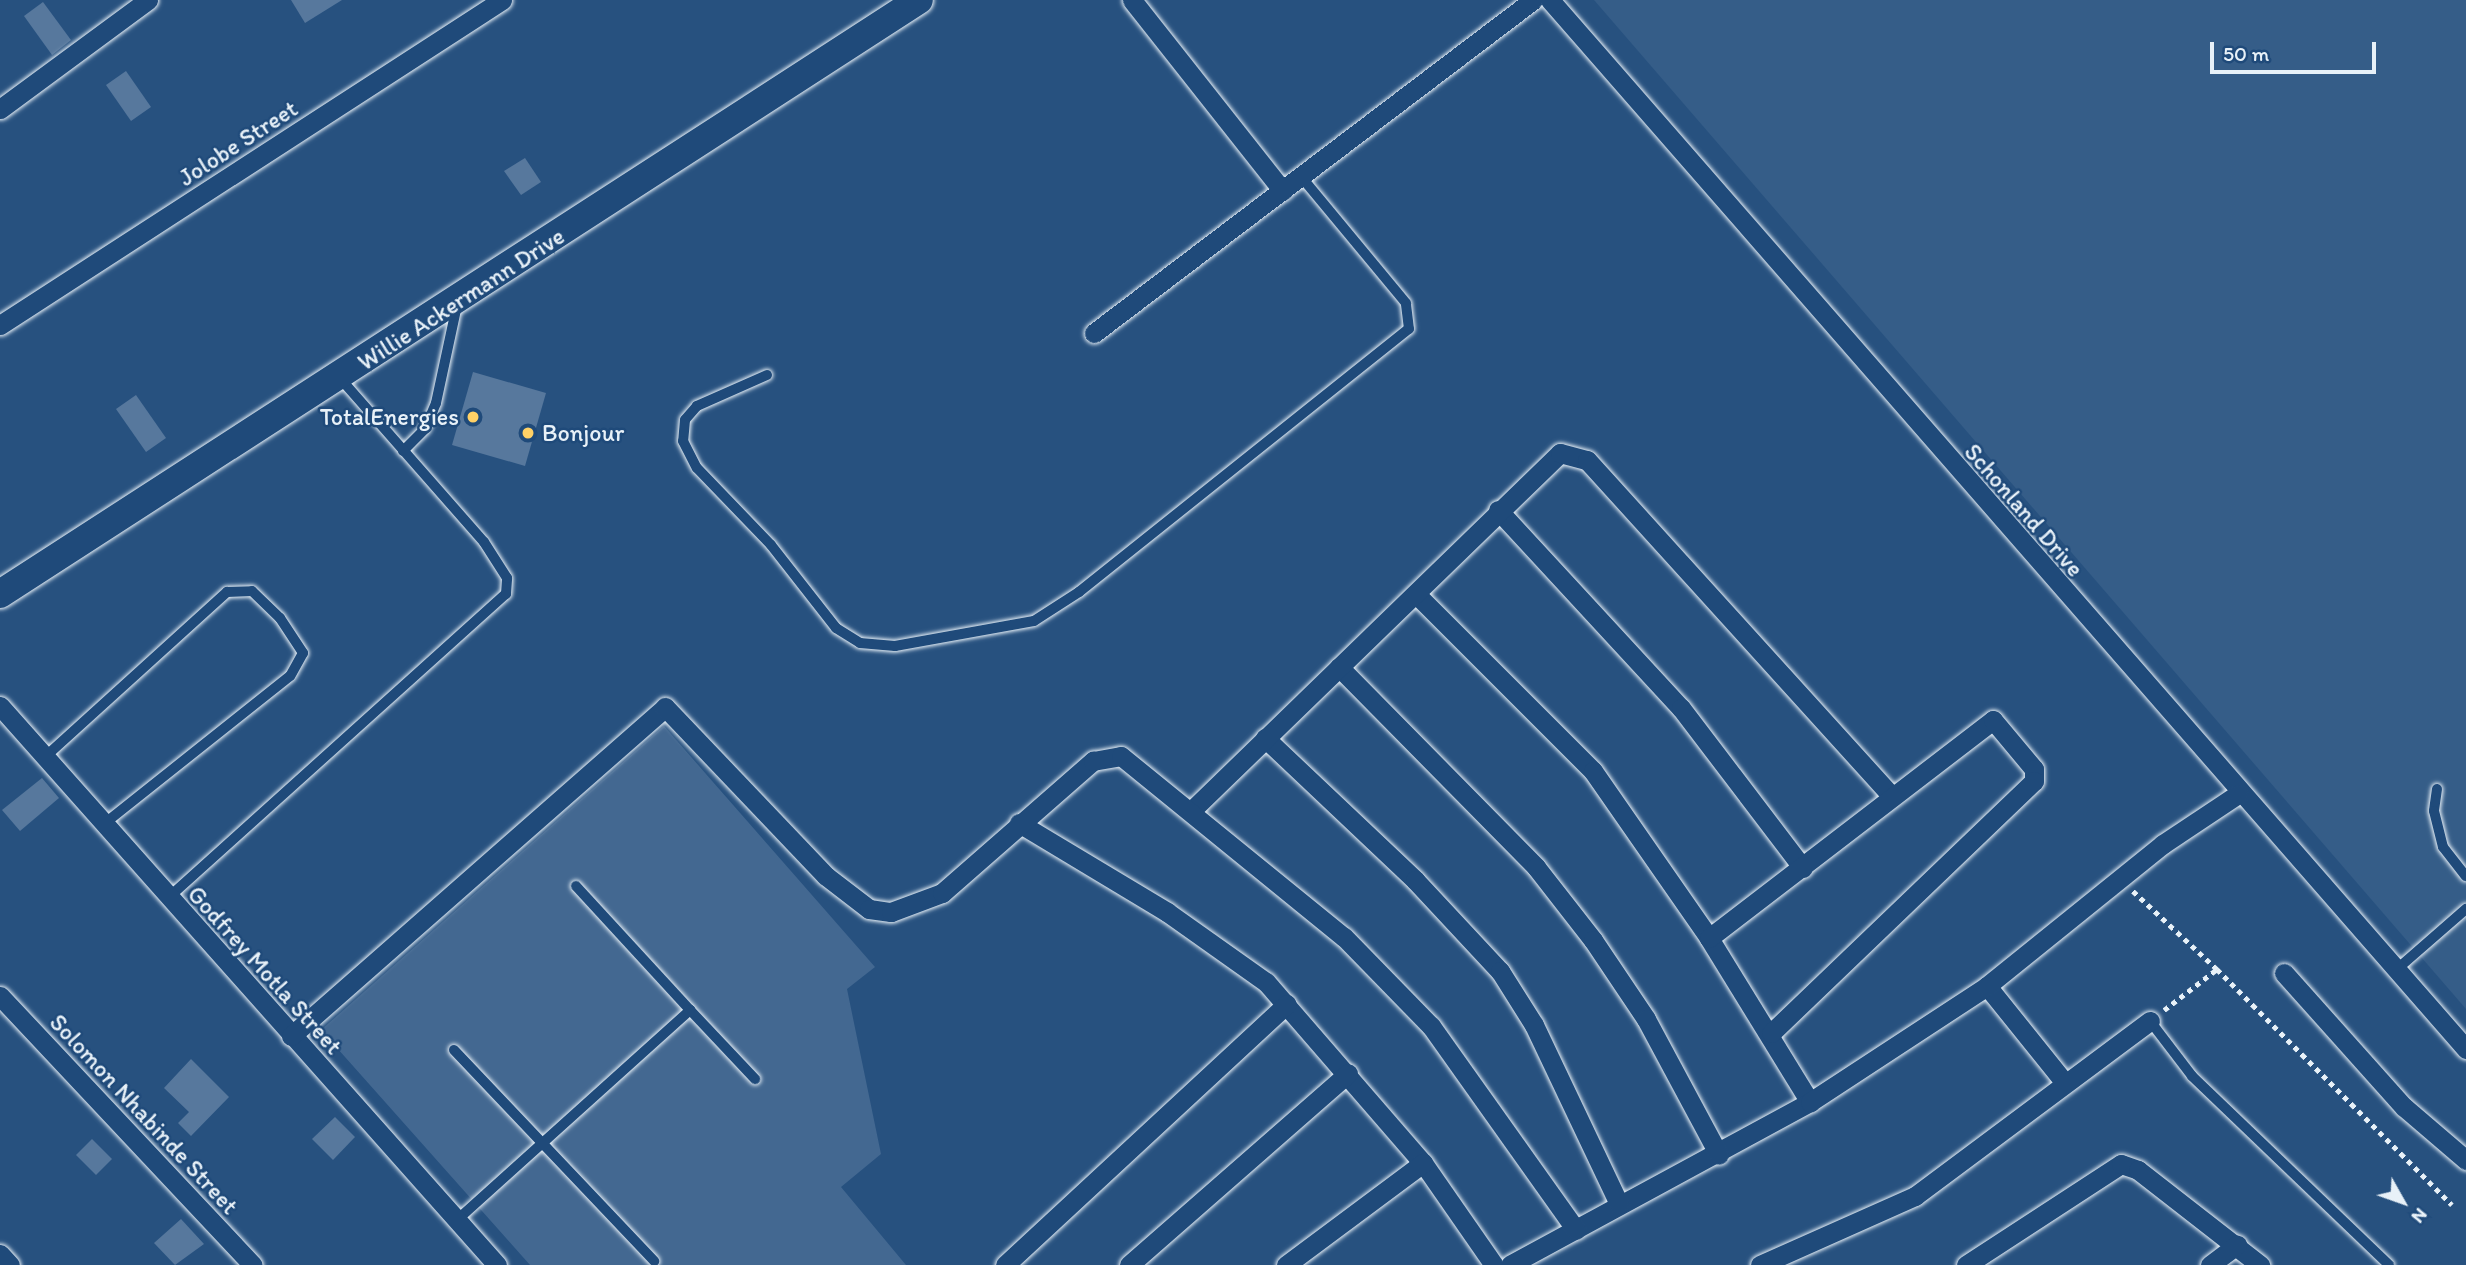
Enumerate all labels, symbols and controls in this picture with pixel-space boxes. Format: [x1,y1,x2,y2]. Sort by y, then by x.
scale bar [2214,28,2380,72]
text: 50 m [2223,41,2269,66]
street label: Jolobe Street [173,94,303,192]
street label: Willie Ackermann Drive [352,221,570,377]
place label: TotalEnergies [320,403,459,431]
marker: TotalEnergies [465,409,481,425]
place label: Bonjour [542,419,624,447]
marker: Bonjour [520,425,536,441]
street label: Schonland Drive [1958,438,2090,582]
street label: Godfrey Motla Street [182,880,348,1060]
street label: Solomon Nhabinde Street [44,1008,244,1220]
north arrow [2368,1167,2438,1237]
text: N [2407,1204,2432,1228]

